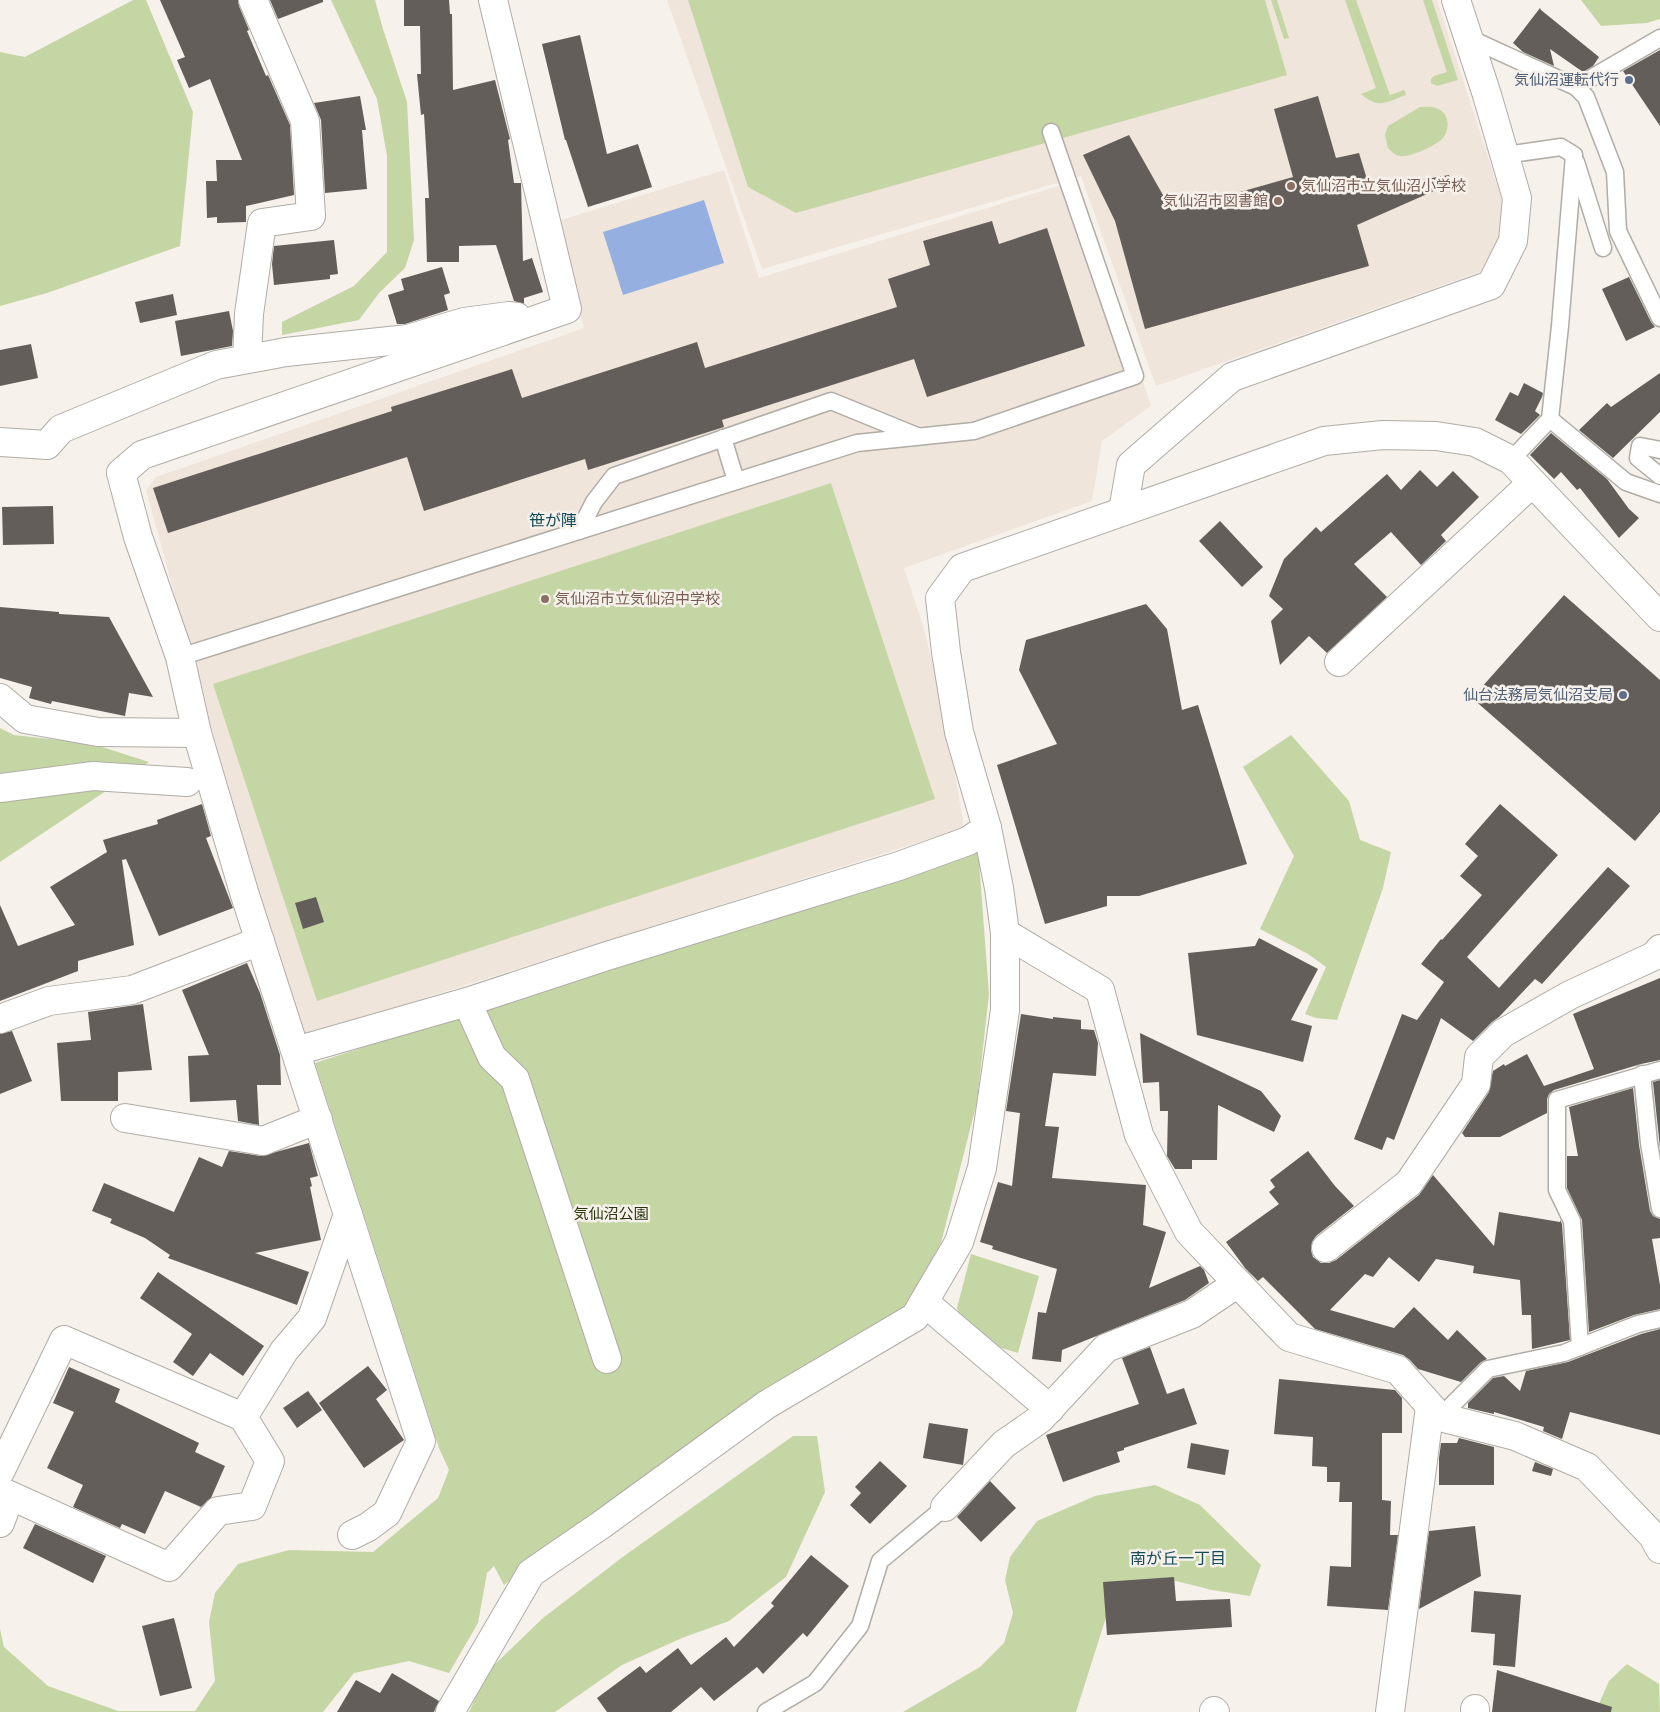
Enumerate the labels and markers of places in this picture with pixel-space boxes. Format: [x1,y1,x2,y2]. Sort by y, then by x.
place label: 気仙沼運転代行 [1514,71,1619,89]
marker: 気仙沼運転代行 [1623,74,1635,86]
place label: 気仙沼市立気仙沼小学校 [1301,177,1466,195]
marker: 気仙沼市立気仙沼小学校 [1285,180,1297,192]
place label: 気仙沼市図書館 [1163,192,1268,210]
marker: 気仙沼市図書館 [1272,195,1284,207]
place label: 気仙沼市立気仙沼中学校 [555,590,720,608]
marker: 気仙沼市立気仙沼中学校 [539,593,551,605]
place label: 仙台法務局気仙沼支局 [1463,686,1613,704]
marker: 仙台法務局気仙沼支局 [1617,689,1629,701]

